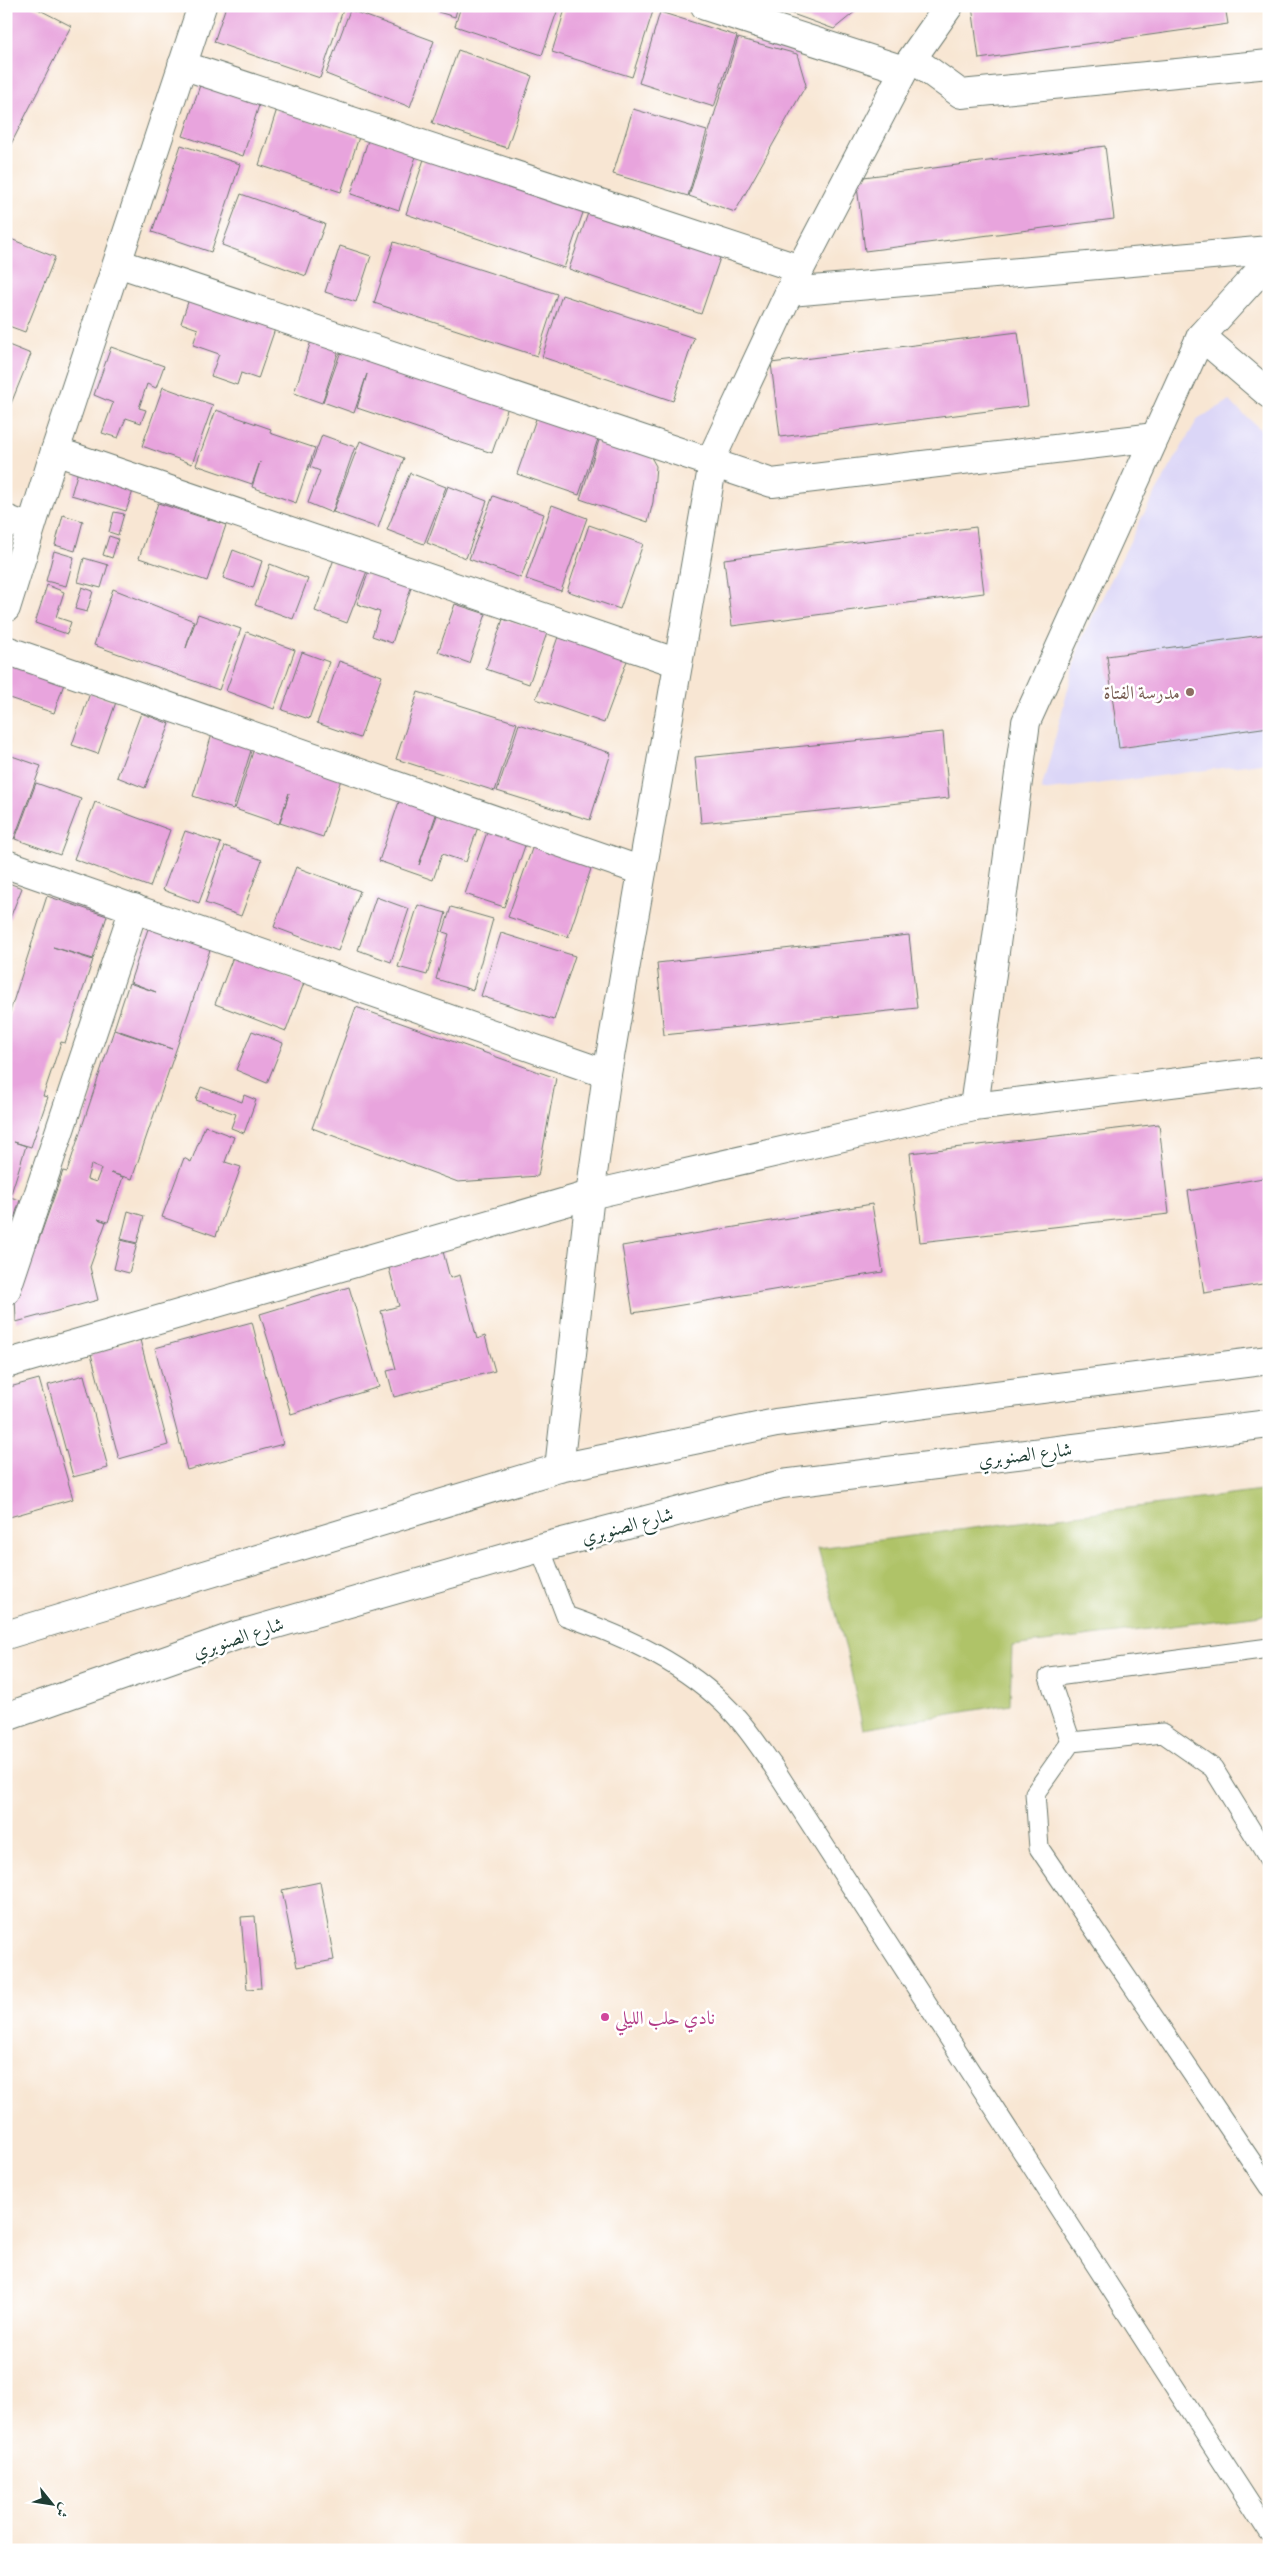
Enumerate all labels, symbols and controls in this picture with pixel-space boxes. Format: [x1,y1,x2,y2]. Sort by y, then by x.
place label: مدرسة الفتاة [1103,682,1180,705]
marker: مدرسة الفتاة [1184,686,1196,698]
street label: شارع الصنوبري [977,1438,1074,1476]
street label: شارع الصنوبري [579,1503,677,1553]
street label: شارع الصنوبري [190,1613,288,1667]
place label: نادي حلب الليلي [615,2007,715,2036]
marker: نادي حلب الليلي [599,2011,611,2023]
north arrow [28,2478,78,2528]
text: ش [51,2499,74,2521]

